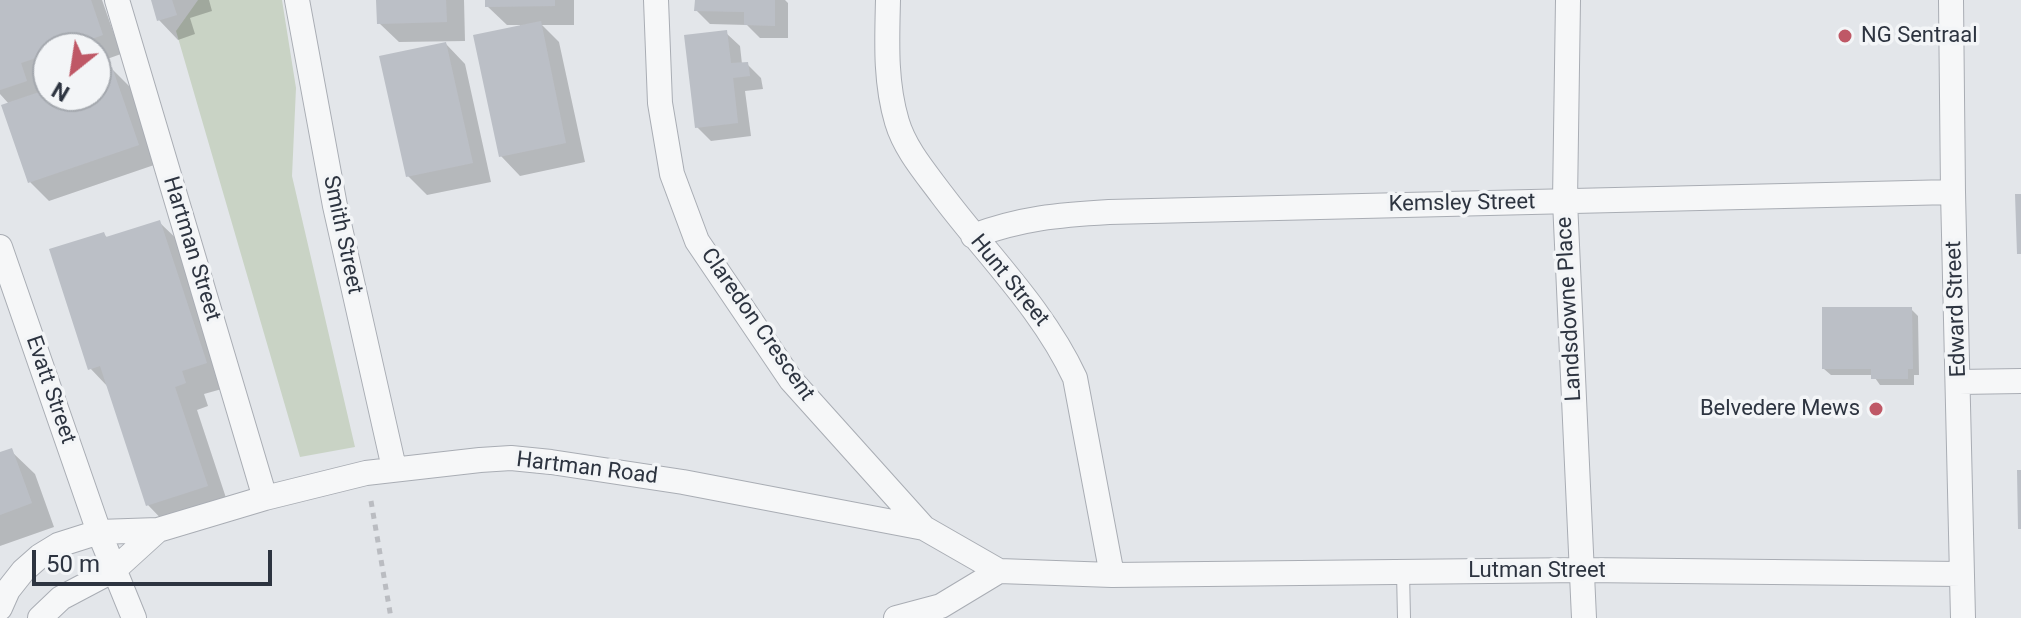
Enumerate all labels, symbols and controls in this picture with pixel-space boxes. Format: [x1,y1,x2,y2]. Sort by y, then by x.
place label: NG Sentraal [1861,23,1978,49]
marker: NG Sentraal [1836,27,1854,45]
north arrow [32,32,112,112]
text: N [48,77,74,106]
street label: Smith Street [317,173,367,297]
street label: Hartman Street [156,174,226,324]
street label: Kemsley Street [1388,190,1536,218]
street label: Landsdowne Place [1552,216,1588,402]
street label: Hunt Street [964,230,1054,332]
street label: Edward Street [1941,240,1973,378]
street label: Claredon Crescent [694,244,820,406]
street label: Evatt Street [19,332,81,448]
place label: Belvedere Mews [1700,396,1860,422]
marker: Belvedere Mews [1867,400,1885,418]
street label: Hartman Road [515,447,659,491]
scale bar [36,534,276,584]
text: 50 m [46,550,100,578]
street label: Lutman Street [1468,558,1606,584]

